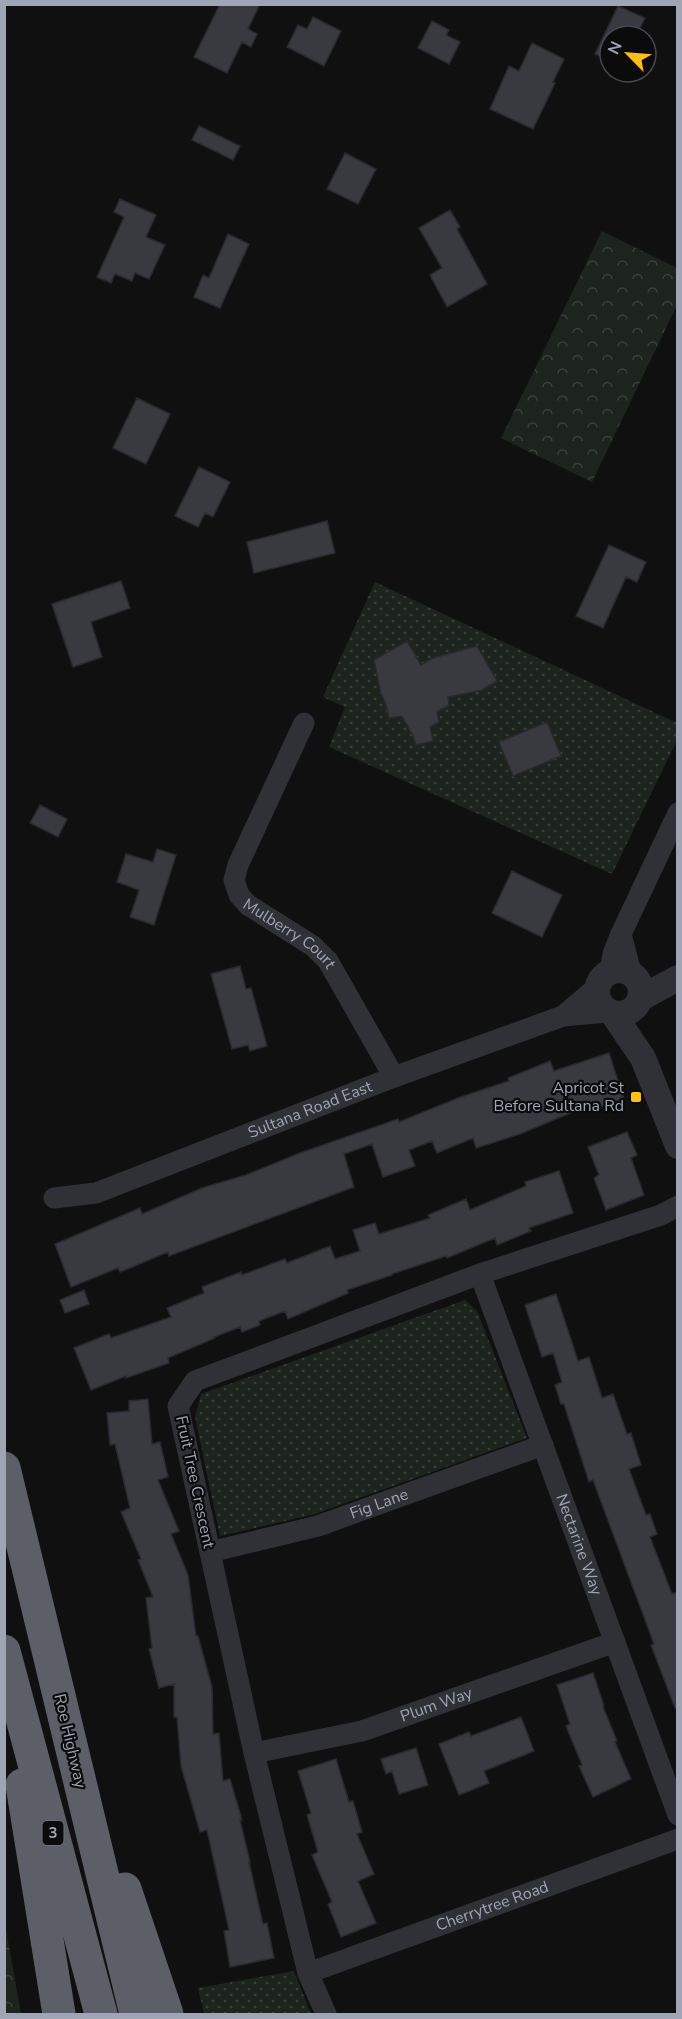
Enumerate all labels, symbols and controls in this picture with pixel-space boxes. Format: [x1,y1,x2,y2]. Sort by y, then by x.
north arrow [598,24,658,84]
text: N [603,38,628,58]
street label: Mulberry Court [239,894,341,973]
street label: Sultana Road East [245,1075,376,1144]
place label: Apricot St Before Sultana Rd [493,1077,624,1117]
marker: Apricot St Before Sultana Rd [629,1090,643,1104]
street label: Fruit Tree Crescent [170,1414,220,1551]
street label: Fig Lane [347,1483,411,1525]
street label: Nectarine Way [550,1491,608,1599]
street label: Plum Way [397,1682,476,1728]
street label: Roe Highway [48,1692,92,1791]
road number: 3 [42,1821,64,1845]
street label: Cherrytree Road [433,1876,552,1937]

